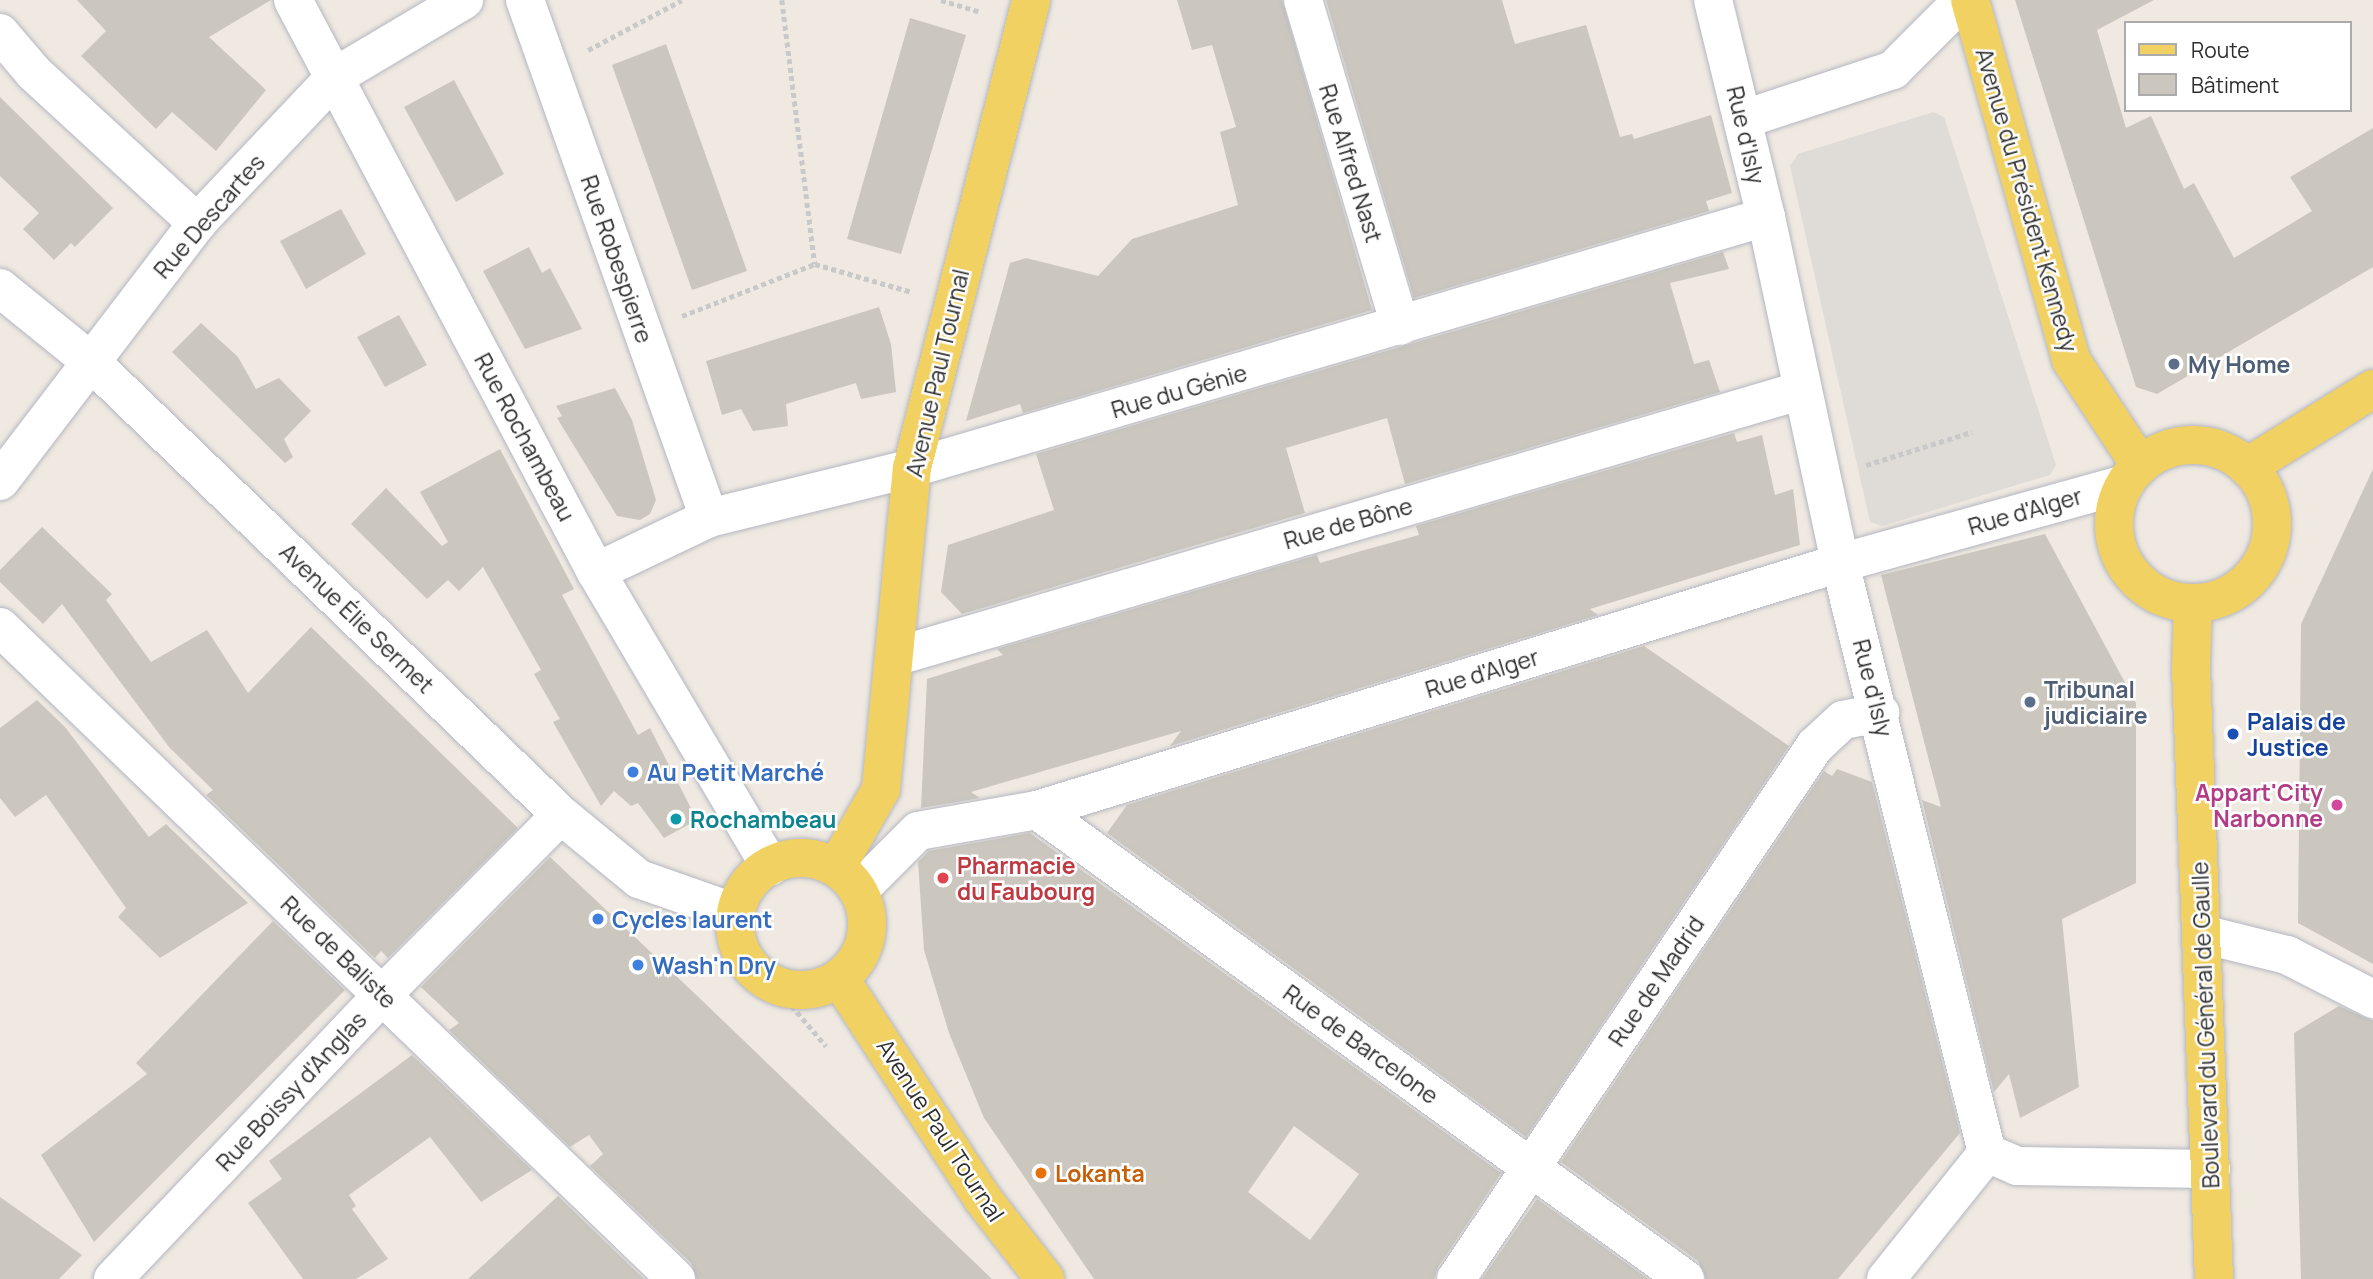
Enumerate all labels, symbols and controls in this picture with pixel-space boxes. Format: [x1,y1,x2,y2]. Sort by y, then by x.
legend [2124,21,2352,112]
text: Route [2191,36,2249,64]
street label: Avenue du Président Kennedy [1970,45,2084,355]
text: Bâtiment [2191,71,2279,99]
street label: Rue Alfred Nast [1314,81,1388,245]
street label: Rue d'Isly [1721,83,1771,187]
street label: Rue Descartes [148,148,270,284]
street label: Rue Robespierre [575,171,659,347]
street label: Avenue Paul Tournal [900,266,974,480]
street label: Rue Rochambeau [469,348,581,526]
place label: My Home [2188,350,2290,378]
marker: My Home [2166,356,2182,372]
street label: Rue du Génie [1108,358,1250,424]
street label: Rue d'Alger [1965,482,2085,540]
street label: Rue de Bône [1280,491,1416,555]
street label: Avenue Élie Sermet [274,537,440,699]
street label: Rue d'Isly [1848,636,1898,740]
street label: Rue d'Alger [1422,643,1542,703]
place label: Tribunal judiciaire [2044,675,2147,729]
marker: Tribunal judiciaire [2022,694,2038,710]
place label: Palais de Justice [2247,707,2346,761]
marker: Palais de Justice [2225,726,2241,742]
place label: Au Petit Marché [647,758,824,786]
marker: Au Petit Marché [625,764,641,780]
place label: Appart'City Narbonne [2195,778,2323,832]
marker: Appart'City Narbonne [2329,797,2345,813]
place label: Rochambeau [690,805,836,833]
marker: Rochambeau [668,811,684,827]
place label: Pharmacie du Faubourg [957,851,1095,905]
street label: Boulevard du Général de Gaulle [2185,861,2225,1189]
marker: Pharmacie du Faubourg [935,870,951,886]
street label: Rue de Baliste [276,890,402,1014]
place label: Cycles laurent [612,905,773,933]
marker: Cycles laurent [590,911,606,927]
street label: Rue de Madrid [1602,911,1710,1051]
place label: Wash'n Dry [652,951,776,979]
marker: Wash'n Dry [630,957,646,973]
street label: Rue de Barcelone [1278,979,1444,1109]
street label: Rue Boissy d'Anglas [210,1006,372,1176]
street label: Avenue Paul Tournal [872,1033,1010,1227]
place label: Lokanta [1055,1159,1145,1187]
marker: Lokanta [1033,1165,1049,1181]

